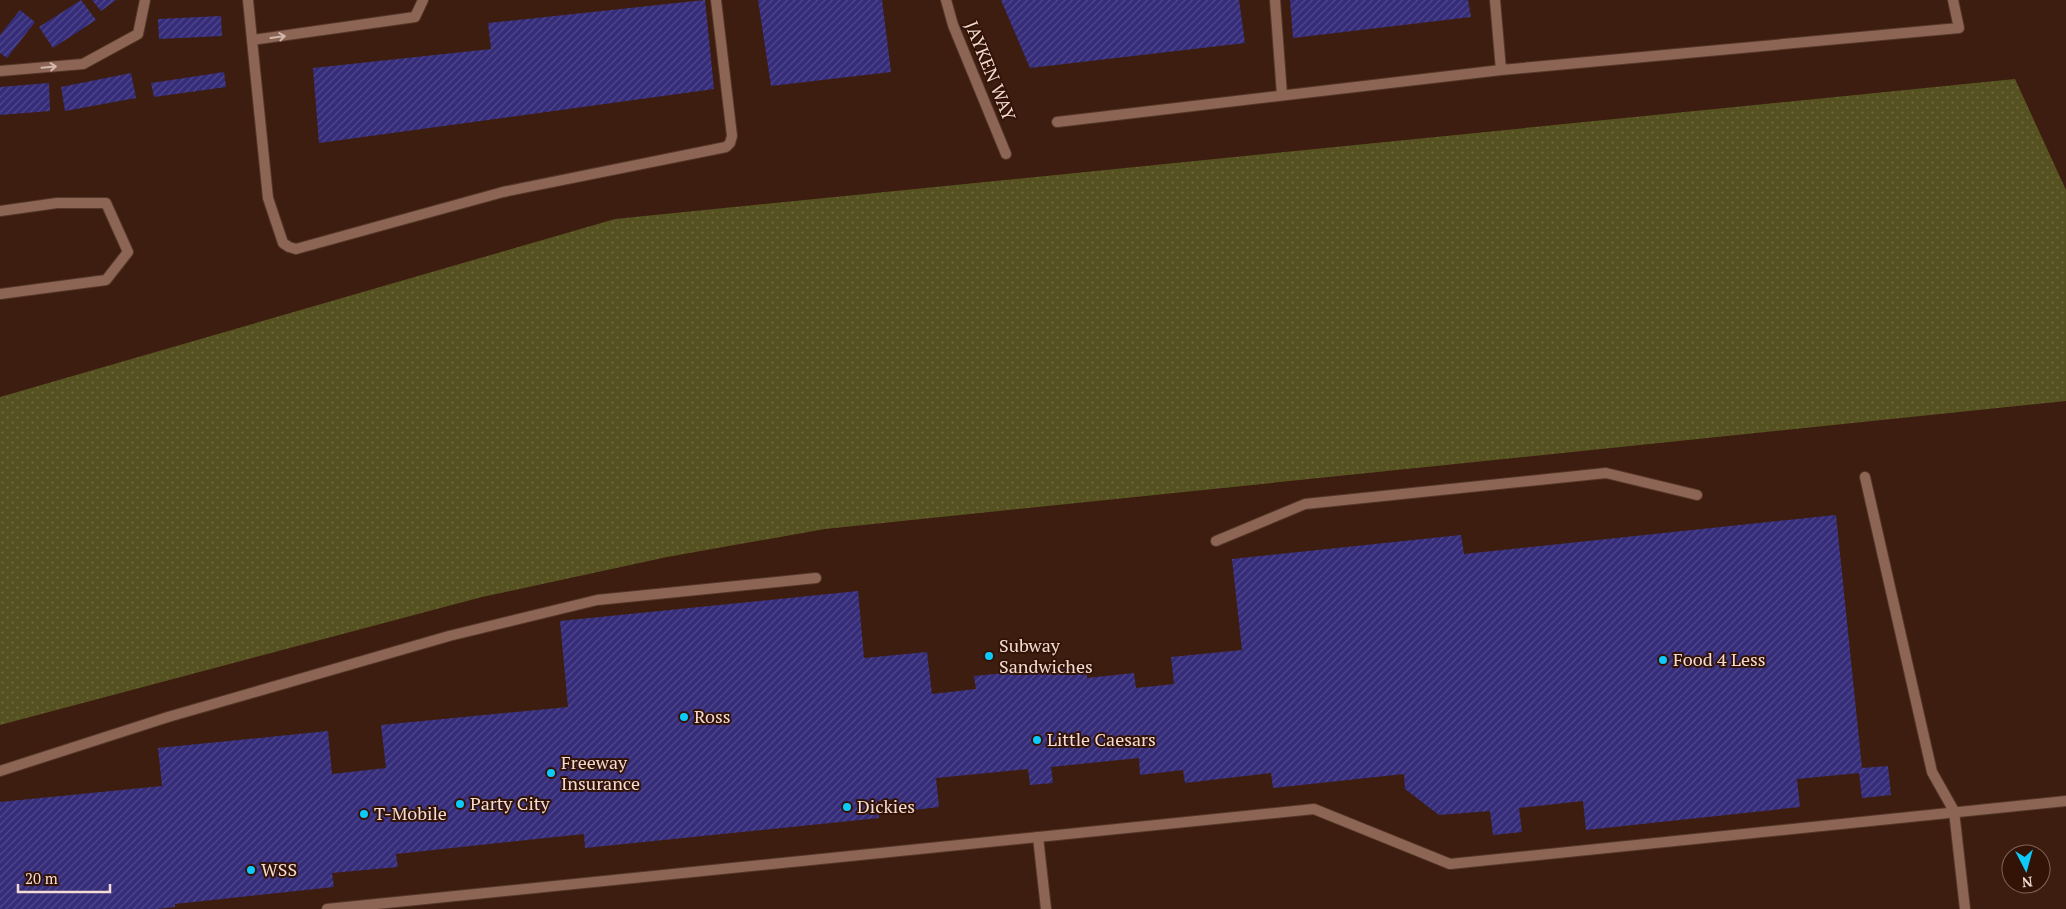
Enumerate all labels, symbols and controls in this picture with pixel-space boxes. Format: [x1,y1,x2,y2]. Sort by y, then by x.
street label: JAYKEN WAY [960,17,1022,124]
one-way arrow [270,31,286,41]
one-way arrow [40,62,56,72]
place label: Subway Sandwiches [999,633,1093,678]
place label: Food 4 Less [1673,647,1766,671]
marker: Subway Sandwiches [983,650,995,662]
marker: Food 4 Less [1657,654,1669,666]
place label: Ross [694,704,731,728]
marker: Ross [678,711,690,723]
place label: Little Caesars [1047,727,1156,751]
marker: Little Caesars [1031,734,1043,746]
place label: Freeway Insurance [561,750,640,795]
marker: Freeway Insurance [545,767,557,779]
place label: Party City [470,791,551,815]
place label: Dickies [857,794,915,818]
marker: Party City [454,798,466,810]
place label: T-Mobile [374,801,447,825]
marker: Dickies [841,801,853,813]
marker: T-Mobile [358,808,370,820]
north arrow [2001,844,2051,894]
place label: WSS [261,857,297,881]
scale bar [18,862,110,894]
marker: WSS [245,864,257,876]
text: 20 m [25,868,58,888]
text: N [2021,872,2034,892]

